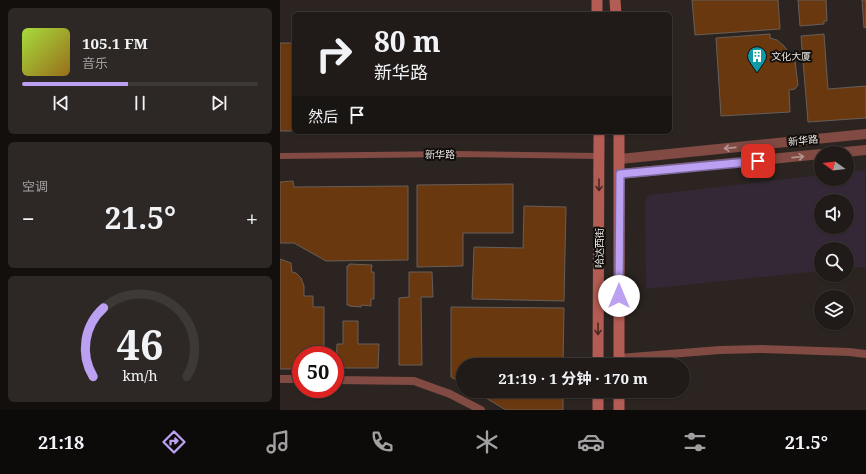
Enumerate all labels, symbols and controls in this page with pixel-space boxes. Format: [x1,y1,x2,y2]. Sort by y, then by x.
text: 80 m [374,22,441,60]
icon: right [308,28,360,80]
text: 105.1 FM [82,33,148,53]
building icon: 文化大厦 [746,45,768,73]
place label: 文化大厦 [771,49,811,63]
text: 音乐 [82,54,108,72]
text: 新华路 [374,60,428,84]
icon: previous [50,92,72,114]
icon: pause [129,92,151,114]
icon: next [208,92,230,114]
icon: arrive [346,104,368,126]
text: 然后 [308,106,338,126]
street label: 新华路 [787,131,819,149]
one-way arrow [724,144,737,151]
pin [741,144,775,178]
north arrow [814,146,854,186]
map controls [814,146,854,330]
street label: 新华路 [425,147,455,161]
icon: arrive [747,150,769,172]
one-way arrow [791,153,804,160]
text: 空调 [22,177,48,195]
one-way arrow [595,178,603,191]
button: sound [814,194,854,234]
text: 21.5° [104,197,176,238]
text: − [22,203,35,233]
text: + [246,203,258,233]
street label: 哈达西街 [592,228,606,268]
button: search [814,242,854,282]
position arrow [598,275,640,317]
button: layers [814,290,854,330]
text: 46 [116,316,164,372]
one-way arrow [594,322,602,335]
speed limit sign: 50 [292,346,344,398]
text: km/h [122,366,158,385]
text: 21:19 · 1 分钟 · 170 m [498,368,648,388]
icon: directions [160,428,188,456]
icon: music [264,428,292,456]
icon: phone [368,428,396,456]
icon: climate [473,428,501,456]
icon: car [577,428,605,456]
icon: filters [681,428,709,456]
text: 21:18 [38,430,84,454]
text: 21.5° [785,430,828,454]

